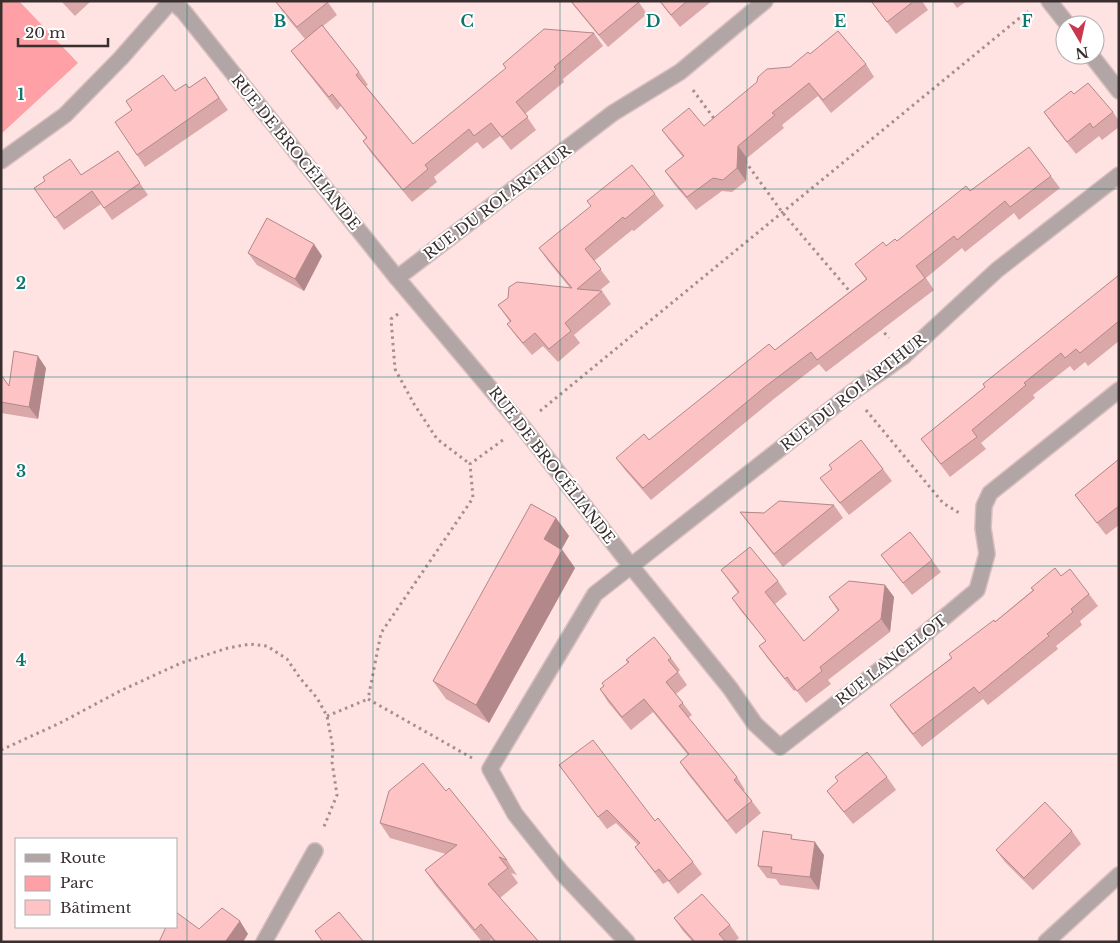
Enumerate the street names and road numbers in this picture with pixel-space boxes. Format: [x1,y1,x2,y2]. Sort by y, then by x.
street label: RUE DE BROCÉLIANDE [228,71,365,233]
street label: RUE DU ROI ARTHUR [420,140,575,263]
street label: RUE DU ROI ARTHUR [777,329,930,455]
street label: RUE DE BROCÉLIANDE [485,383,619,547]
street label: RUE LANCELOT [832,611,950,709]

